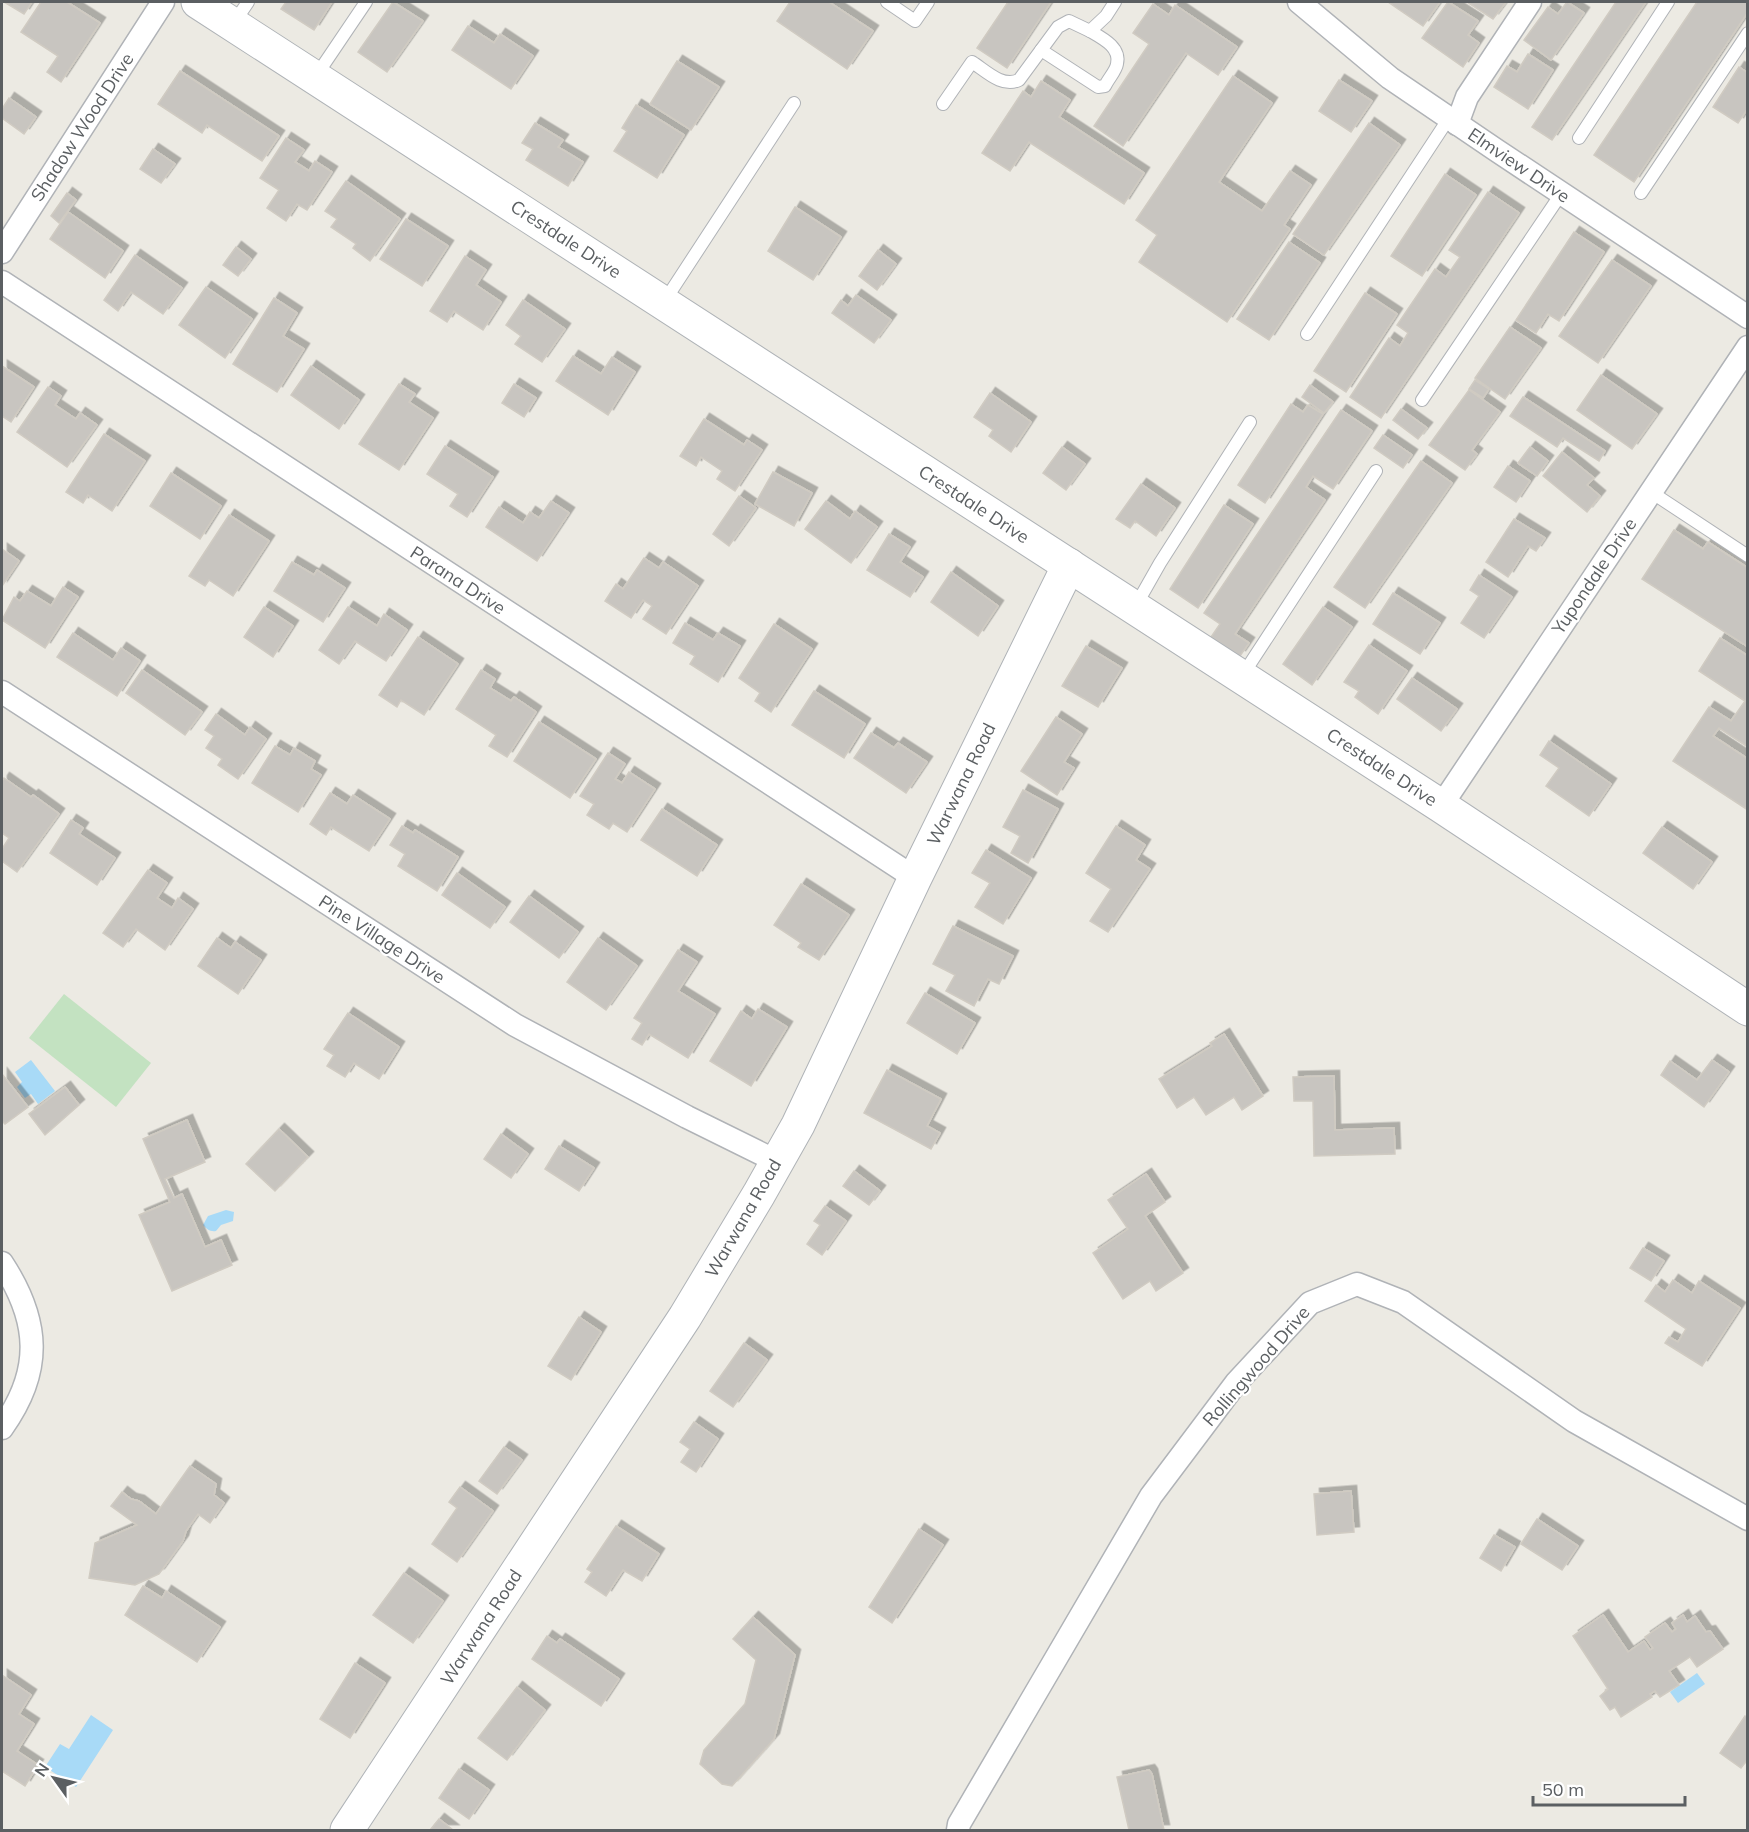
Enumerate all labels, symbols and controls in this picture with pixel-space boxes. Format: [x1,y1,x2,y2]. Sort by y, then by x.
street label: Shadow Wood Drive [25,48,139,206]
street label: Elmview Drive [1464,122,1574,208]
street label: Crestdale Drive [506,195,626,283]
street label: Crestdale Drive [914,460,1034,548]
street label: Yupondale Drive [1546,513,1641,639]
street label: Parana Drive [406,541,510,619]
street label: Warwana Road [921,719,1001,849]
street label: Crestdale Drive [1322,723,1442,811]
street label: Pine Village Drive [314,890,450,988]
street label: Warwana Road [700,1155,786,1281]
street label: Rollingwood Drive [1198,1301,1314,1431]
street label: Warwana Road [435,1565,527,1689]
north arrow [24,1748,84,1808]
text: N [30,1759,53,1780]
scale bar [1533,1769,1684,1807]
text: 50 m [1542,1778,1584,1801]

